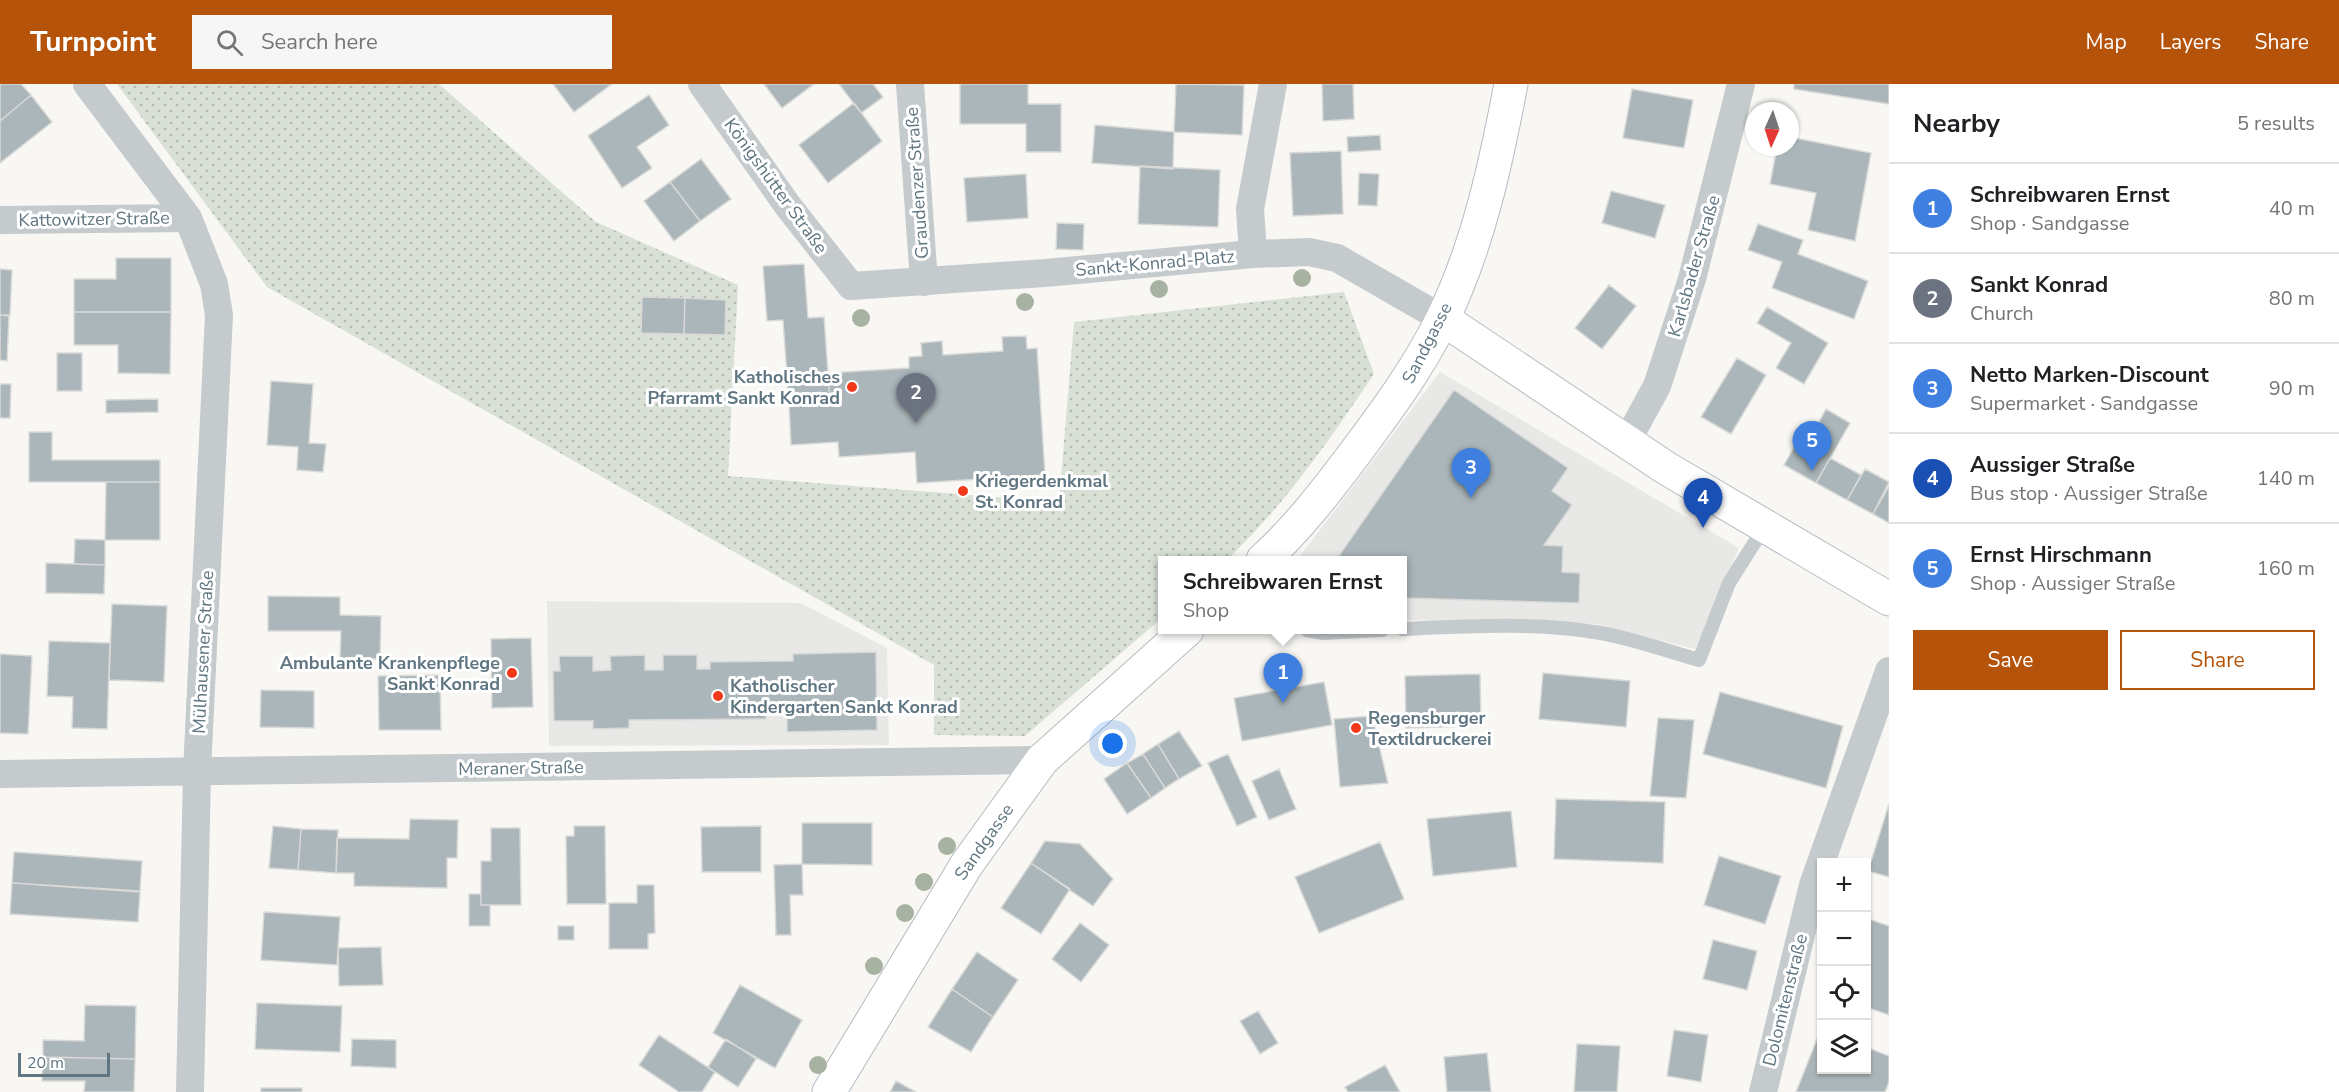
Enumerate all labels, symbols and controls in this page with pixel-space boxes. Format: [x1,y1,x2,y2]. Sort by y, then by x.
search box [192,15,612,69]
text: Turnpoint [30,23,156,61]
icon: search [213,26,246,59]
text: Search here [261,27,378,57]
text: Map [2085,28,2127,56]
text: Layers [2160,28,2221,56]
text: Share [2254,28,2309,56]
north arrow [1745,102,1799,156]
street label: Graudenzer Straße [900,106,934,260]
text: Nearby [1913,106,2000,141]
text: 5 results [2237,110,2315,137]
street label: Königshütter Straße [719,114,833,258]
text: Schreibwaren Ernst [1970,180,2170,210]
street label: Karlsbader Straße [1662,192,1726,340]
text: 1 [1927,195,1939,222]
text: 40 m [2269,195,2315,222]
street label: Kattowitzer Straße [18,206,170,232]
text: Shop · Sandgasse [1970,210,2129,237]
street label: Sankt-Konrad-Platz [1074,244,1236,282]
text: Sankt Konrad [1970,270,2108,300]
text: 2 [1927,285,1939,312]
text: 80 m [2269,285,2315,312]
street label: Sandgasse [1396,298,1458,388]
text: Church [1970,300,2034,327]
text: Netto Marken-Discount [1970,360,2209,390]
place label: Katholisches Pfarramt Sankt Konrad [647,365,840,410]
pin: 2 [896,374,936,423]
text: 3 [1927,375,1939,402]
text: 90 m [2269,375,2315,402]
marker: Katholisches Pfarramt Sankt Konrad [845,380,859,394]
text: Supermarket · Sandgasse [1970,390,2198,417]
pin: 5 [1792,422,1832,471]
pin: 3 [1452,448,1490,498]
text: Aussiger Straße [1970,450,2135,480]
text: 4 [1927,465,1939,492]
text: 140 m [2257,465,2315,492]
place label: Kriegerdenkmal St. Konrad [975,469,1108,514]
pin: 4 [1684,478,1722,528]
text: Bus stop · Aussiger Straße [1970,480,2208,507]
marker: Kriegerdenkmal St. Konrad [956,484,970,498]
text: Ernst Hirschmann [1970,540,2152,570]
text: 5 [1927,555,1939,582]
text: 160 m [2257,555,2315,582]
popup [1158,556,1407,634]
text: Schreibwaren Ernst [1183,567,1382,597]
street label: Mülhausener Straße [187,570,219,734]
text: Shop · Aussiger Straße [1970,570,2175,597]
text: Shop [1183,597,1229,624]
button: Save [1913,630,2108,690]
button: Share [2120,630,2315,690]
place label: Ambulante Krankenpflege Sankt Konrad [280,651,500,696]
pin: 1 [1264,654,1302,703]
marker: Ambulante Krankenpflege Sankt Konrad [505,666,519,680]
place label: Katholischer Kindergarten Sankt Konrad [730,674,958,719]
marker: Katholischer Kindergarten Sankt Konrad [711,689,725,703]
place label: Regensburger Textildruckerei [1368,706,1492,751]
marker: Regensburger Textildruckerei [1349,721,1363,735]
your location [1098,729,1127,758]
street label: Meraner Straße [458,755,584,781]
street label: Sandgasse [949,799,1019,885]
map controls [1817,858,1871,1074]
button: + [1817,858,1871,912]
button: − [1817,912,1871,966]
street label: Dolomitenstraße [1757,931,1813,1069]
button: locate [1817,966,1871,1020]
button: layers [1817,1020,1871,1074]
scale bar [18,1050,110,1078]
text: 20 m [27,1052,64,1074]

